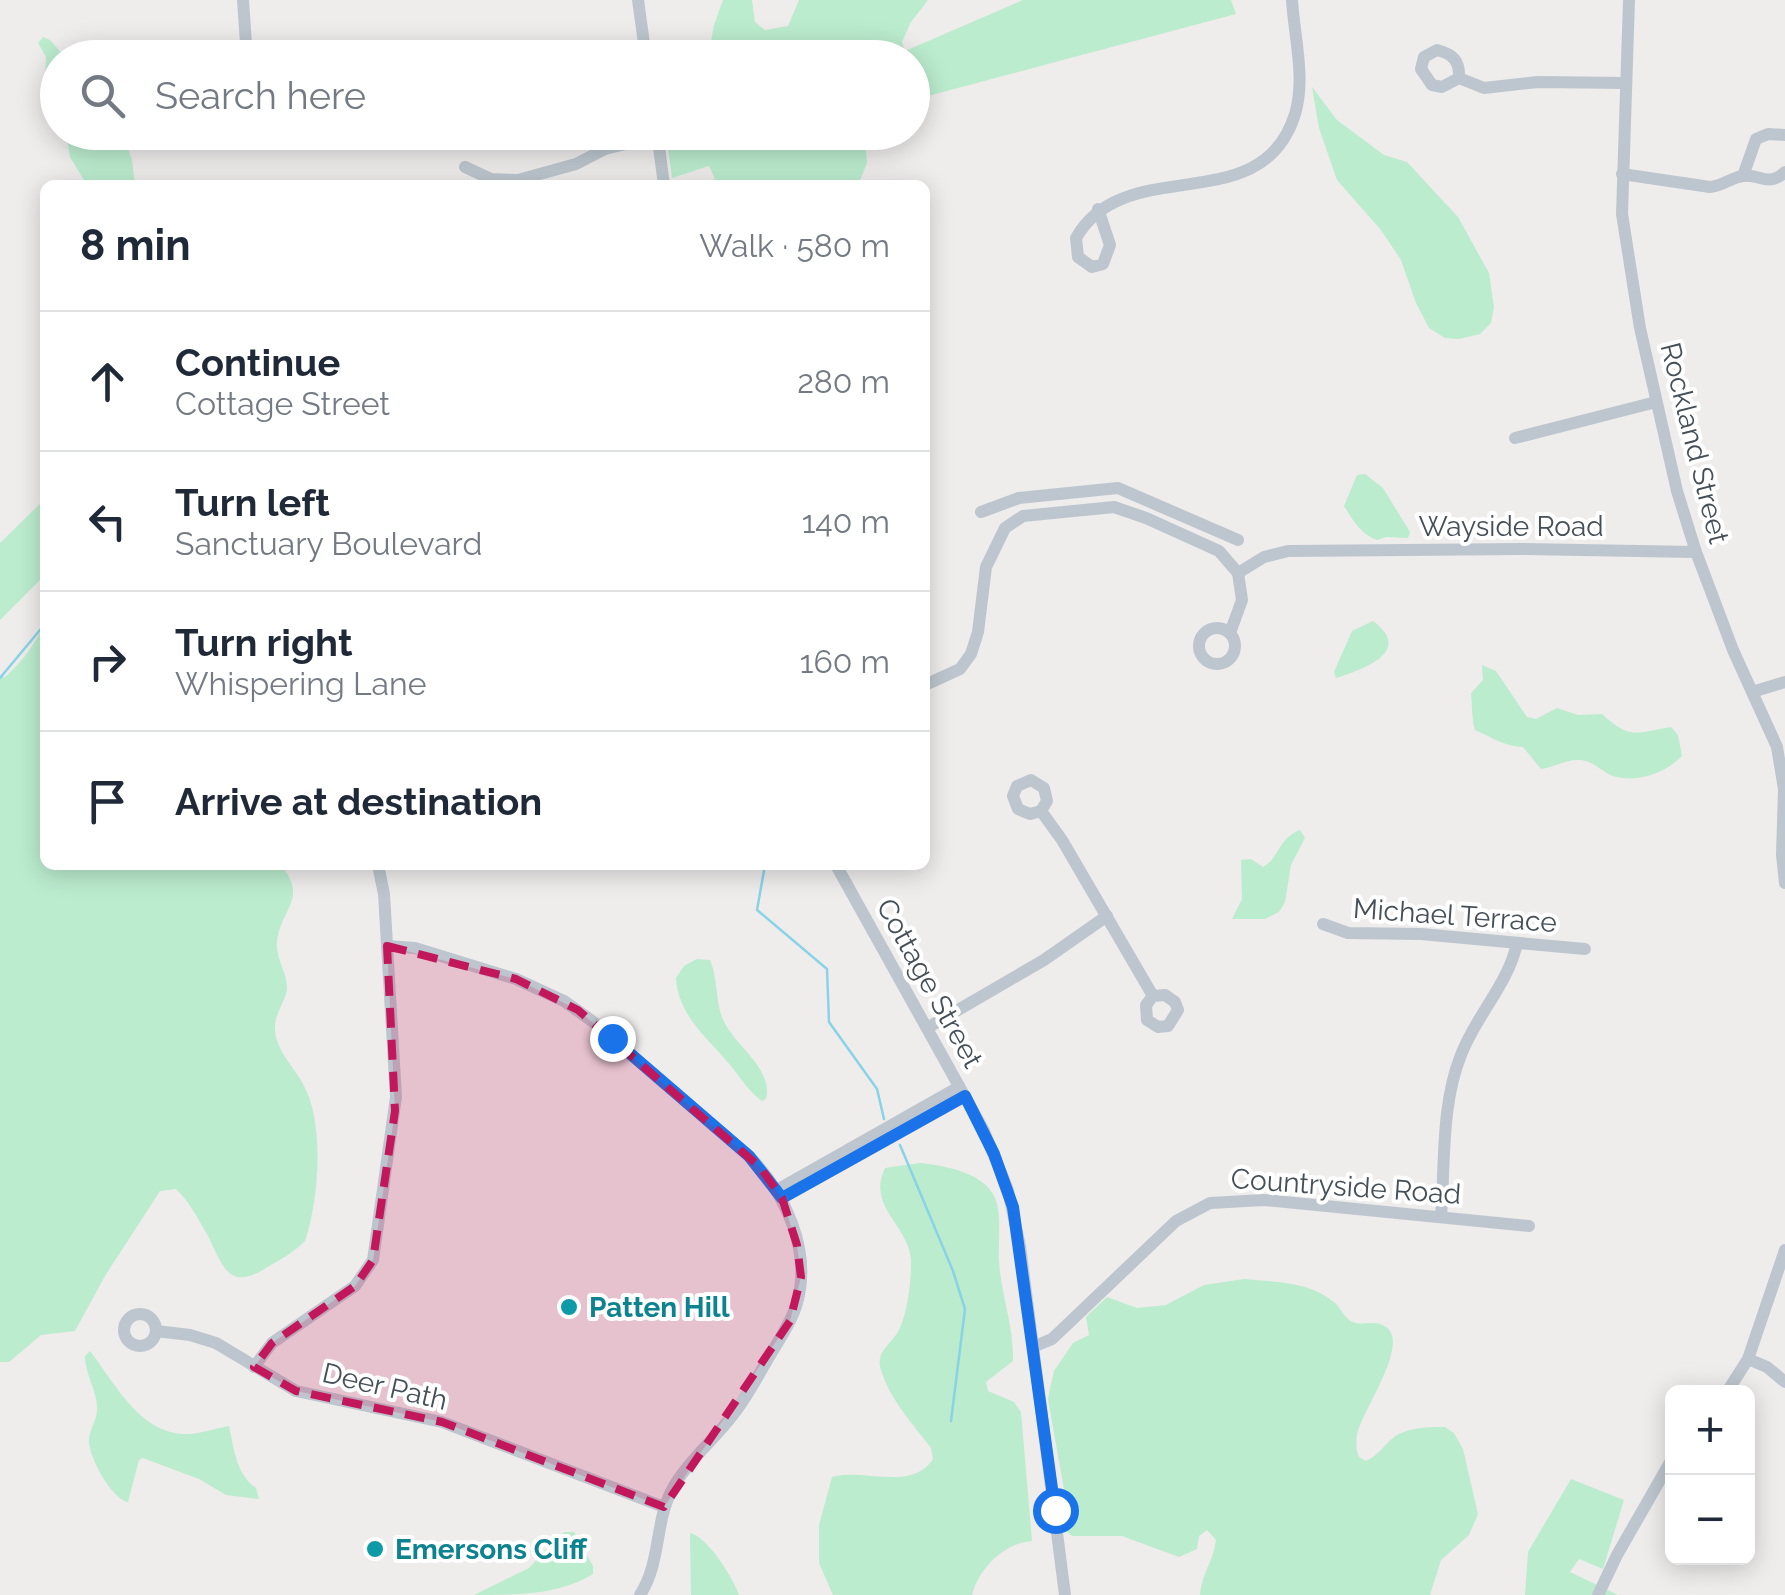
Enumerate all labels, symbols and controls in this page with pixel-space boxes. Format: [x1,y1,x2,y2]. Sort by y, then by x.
search box [40,40,930,150]
icon: search [75,68,130,123]
text: Search here [155,73,366,118]
text: 8 min [80,221,191,270]
text: Walk · 580 m [699,227,890,264]
street label: Rockland Street [1654,339,1736,548]
text: Continue [175,340,340,385]
icon: ahead [80,354,135,409]
text: 280 m [797,363,890,400]
text: Cottage Street [175,385,390,422]
text: Turn left [175,480,330,525]
icon: left [80,494,135,549]
text: 140 m [802,503,890,540]
street label: Wayside Road [1418,510,1604,543]
text: Sanctuary Boulevard [175,525,482,562]
text: Turn right [175,620,352,665]
icon: right [80,634,135,689]
text: 160 m [800,643,890,680]
text: Whispering Lane [175,665,426,702]
icon: arrive [80,774,135,829]
text: Arrive at destination [175,779,542,824]
street label: Michael Terrace [1352,892,1558,939]
street label: Cottage Street [870,893,990,1074]
route end [590,1016,636,1062]
street label: Countryside Road [1230,1162,1462,1211]
place label: Patten Hill [589,1291,730,1324]
marker: Patten Hill [558,1296,580,1318]
street label: Deer Path [319,1356,451,1417]
map controls [1665,1385,1755,1565]
button: + [1665,1385,1755,1475]
button: − [1665,1475,1755,1565]
route start [1033,1488,1079,1534]
place label: Emersons Cliff [395,1533,588,1566]
marker: Emersons Cliff [364,1538,386,1560]

